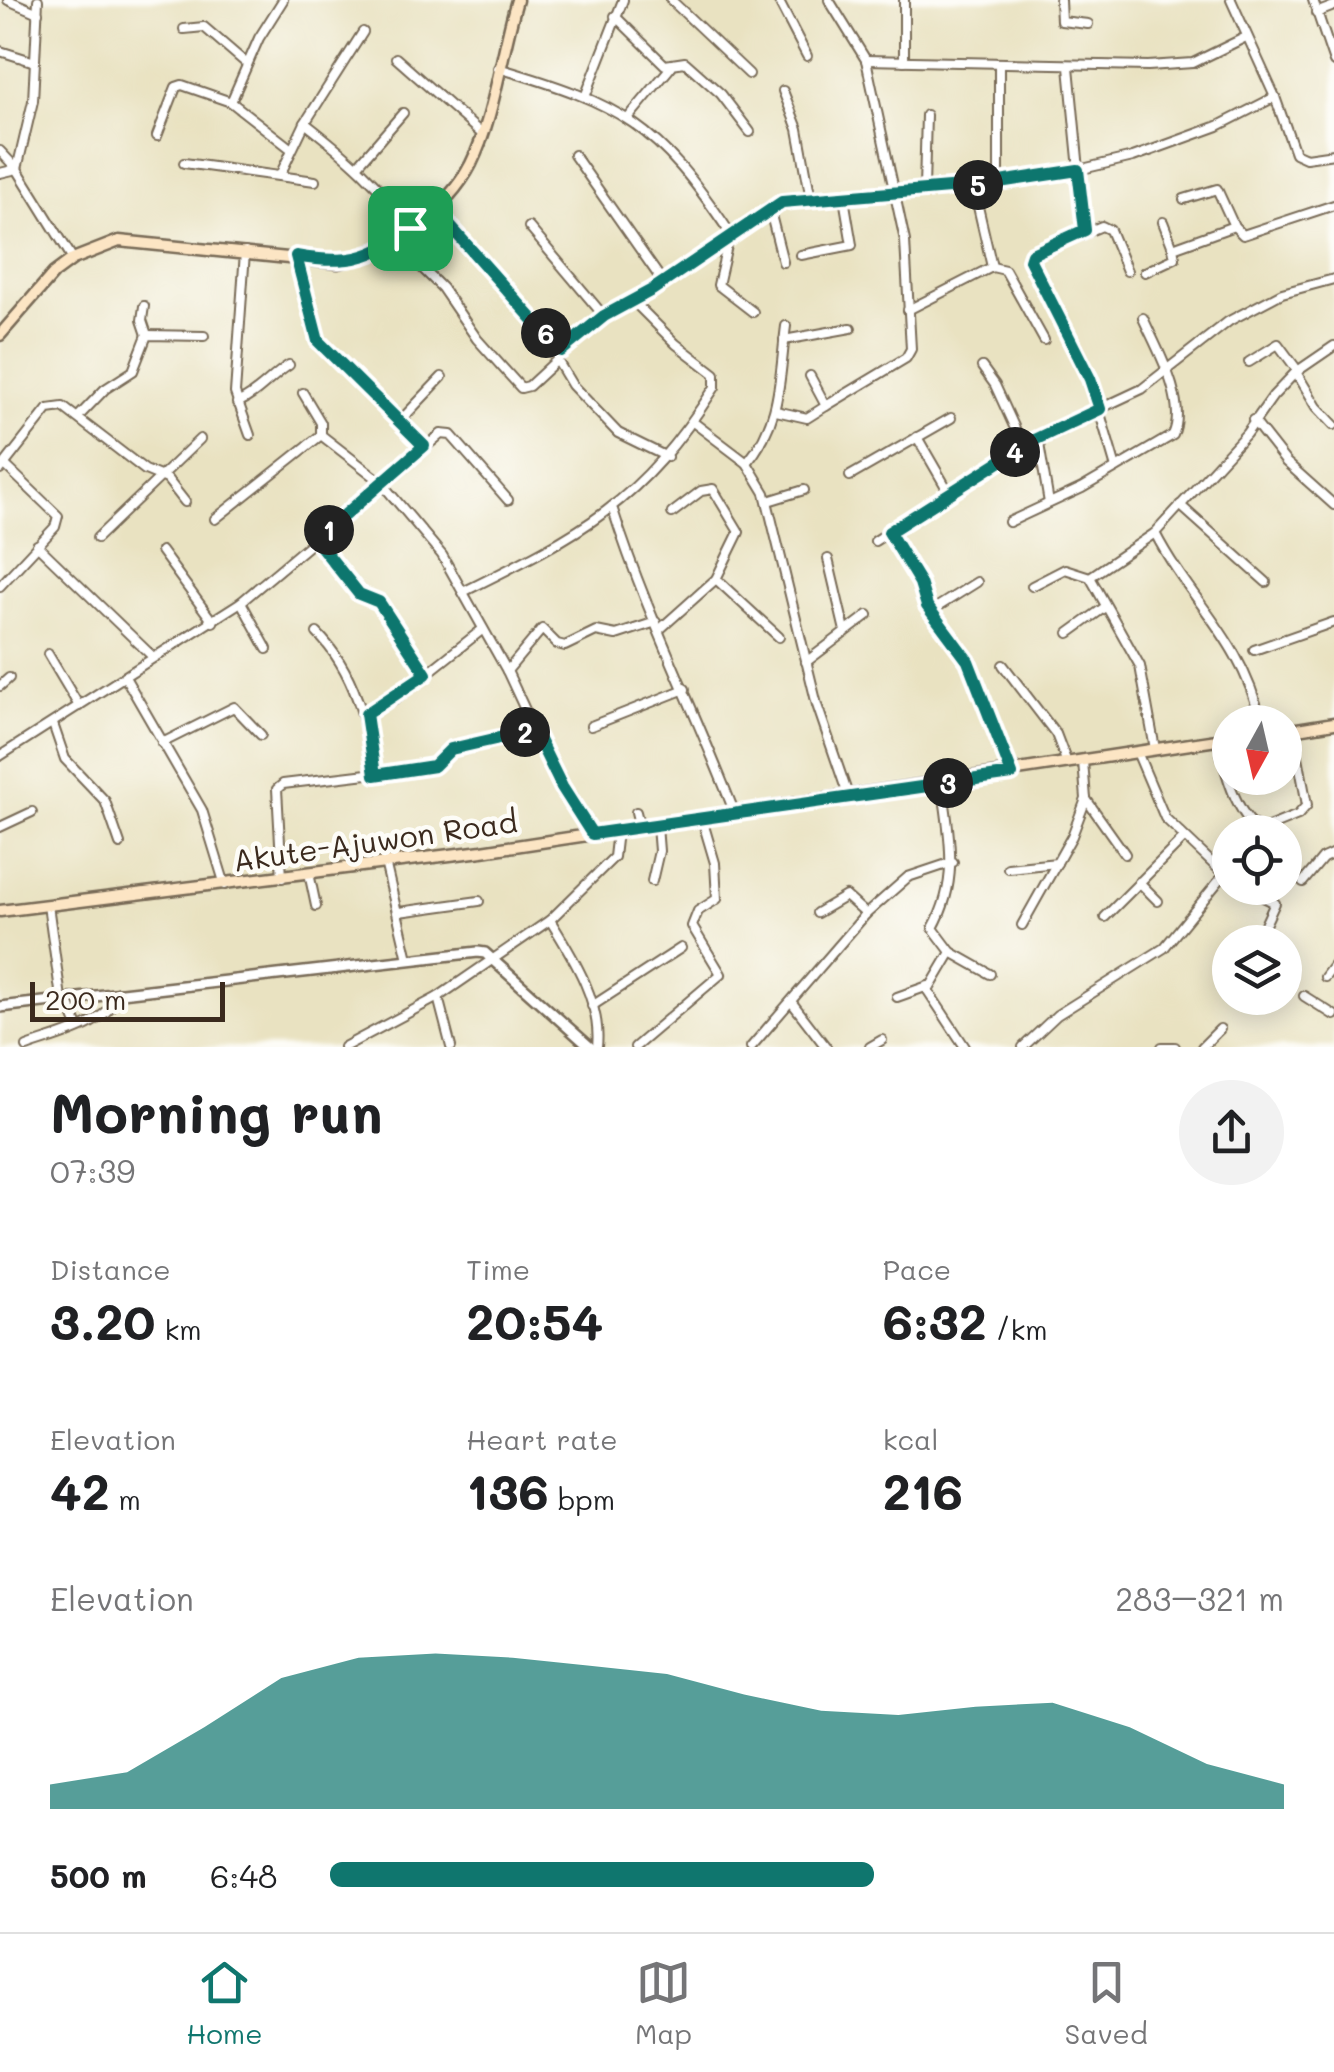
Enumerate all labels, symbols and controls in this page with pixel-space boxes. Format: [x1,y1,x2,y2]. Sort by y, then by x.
pin: 5 [953,160,1003,210]
text: 5 [970,167,986,203]
pin [368,186,453,271]
icon: arrive [383,201,438,256]
pin: 6 [521,308,571,358]
text: 6 [538,315,554,351]
pin: 4 [990,427,1040,477]
text: 4 [1006,434,1024,470]
pin: 1 [304,505,354,555]
text: 1 [323,512,335,548]
north arrow [1212,705,1302,795]
map controls [1212,705,1302,1015]
pin: 2 [500,707,550,757]
text: 2 [517,714,533,750]
pin: 3 [923,758,973,808]
text: 3 [940,765,956,801]
street label: Akute-Ajuwon Road [230,800,520,880]
button: locate [1212,815,1302,905]
button: layers [1212,925,1302,1015]
scale bar [30,977,225,1021]
text: 200 m [45,981,126,1017]
text: Morning run [50,1075,383,1147]
button: share [1179,1080,1284,1185]
text: 07:39 [50,1149,135,1191]
text: Distance [50,1251,171,1287]
text: Time [466,1251,530,1287]
text: Pace [883,1251,951,1287]
text: 3.20 [50,1287,156,1353]
text: 20:54 [466,1287,603,1353]
text: 6:32 [883,1287,987,1353]
text: km [156,1311,202,1347]
text: /km [987,1311,1048,1347]
text: Elevation [50,1421,176,1457]
text: Heart rate [466,1421,618,1457]
text: kcal [883,1421,938,1457]
text: 42 [50,1457,110,1523]
text: 136 [466,1457,549,1523]
text: 216 [883,1457,963,1523]
text: m [110,1481,141,1517]
text: bpm [549,1481,615,1517]
text: Elevation [50,1577,194,1619]
text: 283–321 m [1115,1577,1284,1619]
text: 500 m [50,1854,147,1896]
text: 6:48 [210,1854,277,1896]
tab: Home [186,1955,262,2051]
tab: Map [635,1955,692,2051]
tab: Saved [1065,1955,1148,2051]

